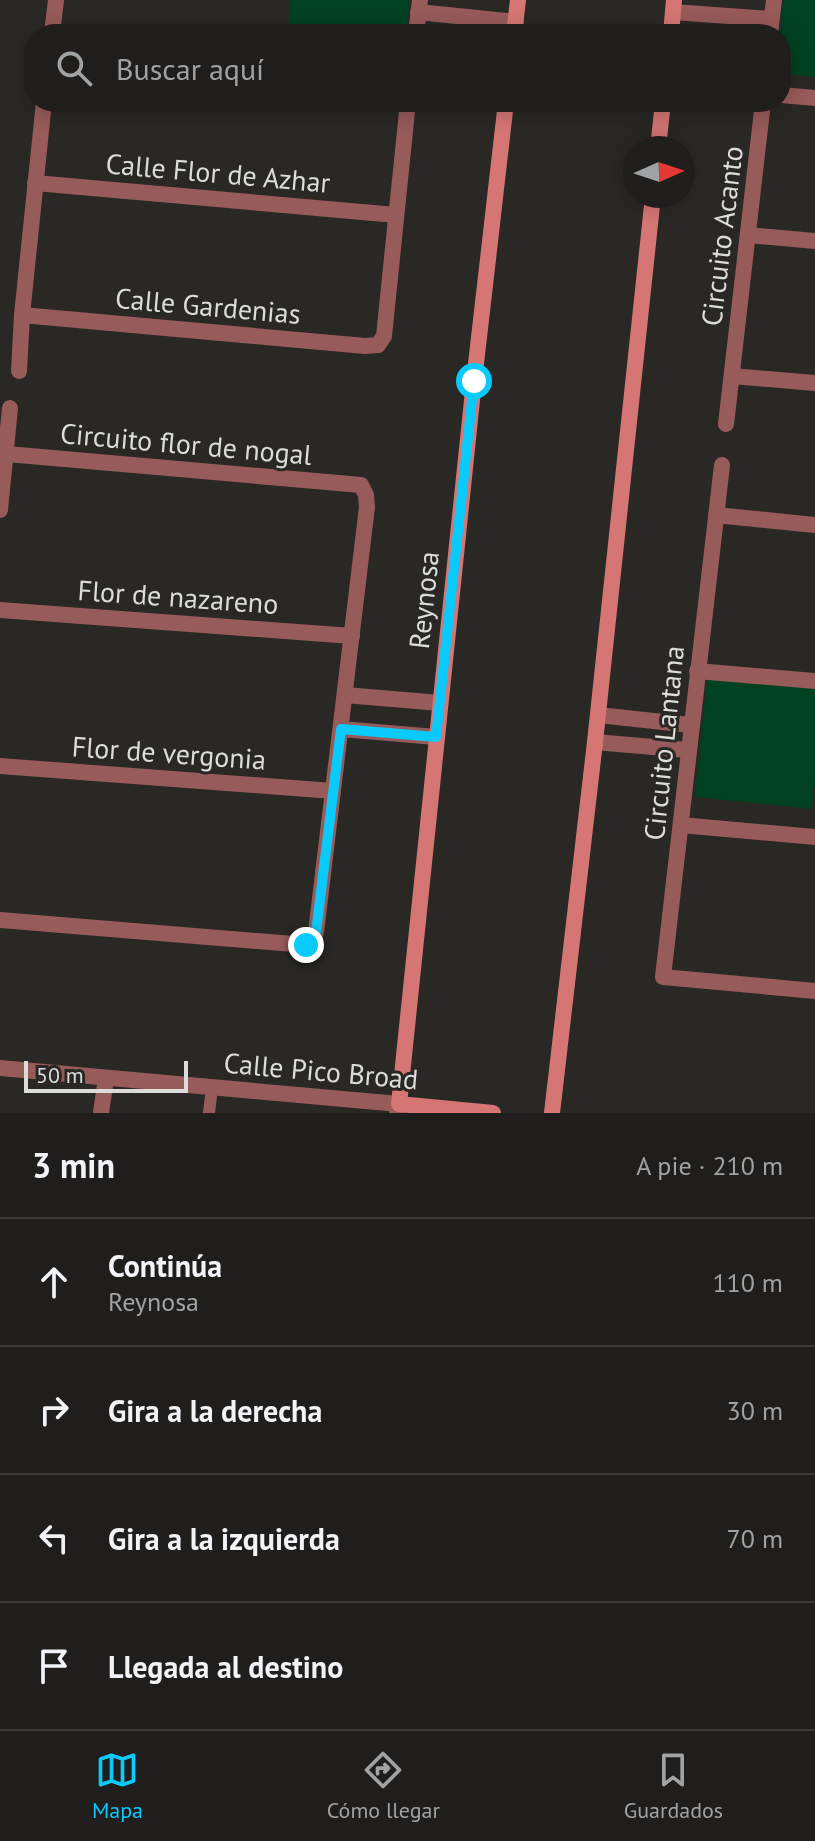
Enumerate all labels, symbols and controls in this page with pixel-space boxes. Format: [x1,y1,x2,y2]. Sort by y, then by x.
search box [24,24,791,112]
icon: search [52,46,96,90]
text: Buscar aquí [116,49,264,88]
north arrow [623,136,695,208]
street label: Calle Flor de Azhar [104,144,332,201]
street label: Circuito Acanto [692,144,751,328]
street label: Calle Gardenias [114,279,302,332]
route start [456,363,492,399]
street label: Circuito flor de nogal [59,414,313,473]
street label: Reynosa [400,549,447,651]
street label: Flor de nazareno [76,571,280,622]
street label: Circuito Lantana [635,644,692,842]
street label: Flor de vergonia [71,727,267,778]
route end [288,927,324,963]
street label: Calle Pico Broad [222,1044,420,1097]
scale bar [24,1057,188,1093]
text: 50 m [36,1061,84,1089]
text: 3 min [32,1143,115,1187]
text: A pie · 210 m [636,1149,783,1182]
text: Continúa [108,1246,222,1285]
icon: ahead [32,1260,76,1304]
text: 110 m [712,1266,783,1299]
text: Reynosa [108,1285,199,1318]
icon: right [32,1388,76,1432]
text: Gira a la derecha [108,1391,322,1430]
text: 30 m [727,1394,783,1427]
icon: left [32,1516,76,1560]
text: Gira a la izquierda [108,1519,340,1558]
text: 70 m [727,1522,783,1555]
icon: arrive [32,1644,76,1688]
text: Llegada al destino [108,1647,343,1686]
tab: Mapa [92,1748,143,1824]
tab: Cómo llegar [327,1748,440,1824]
tab: Guardados [624,1748,723,1824]

